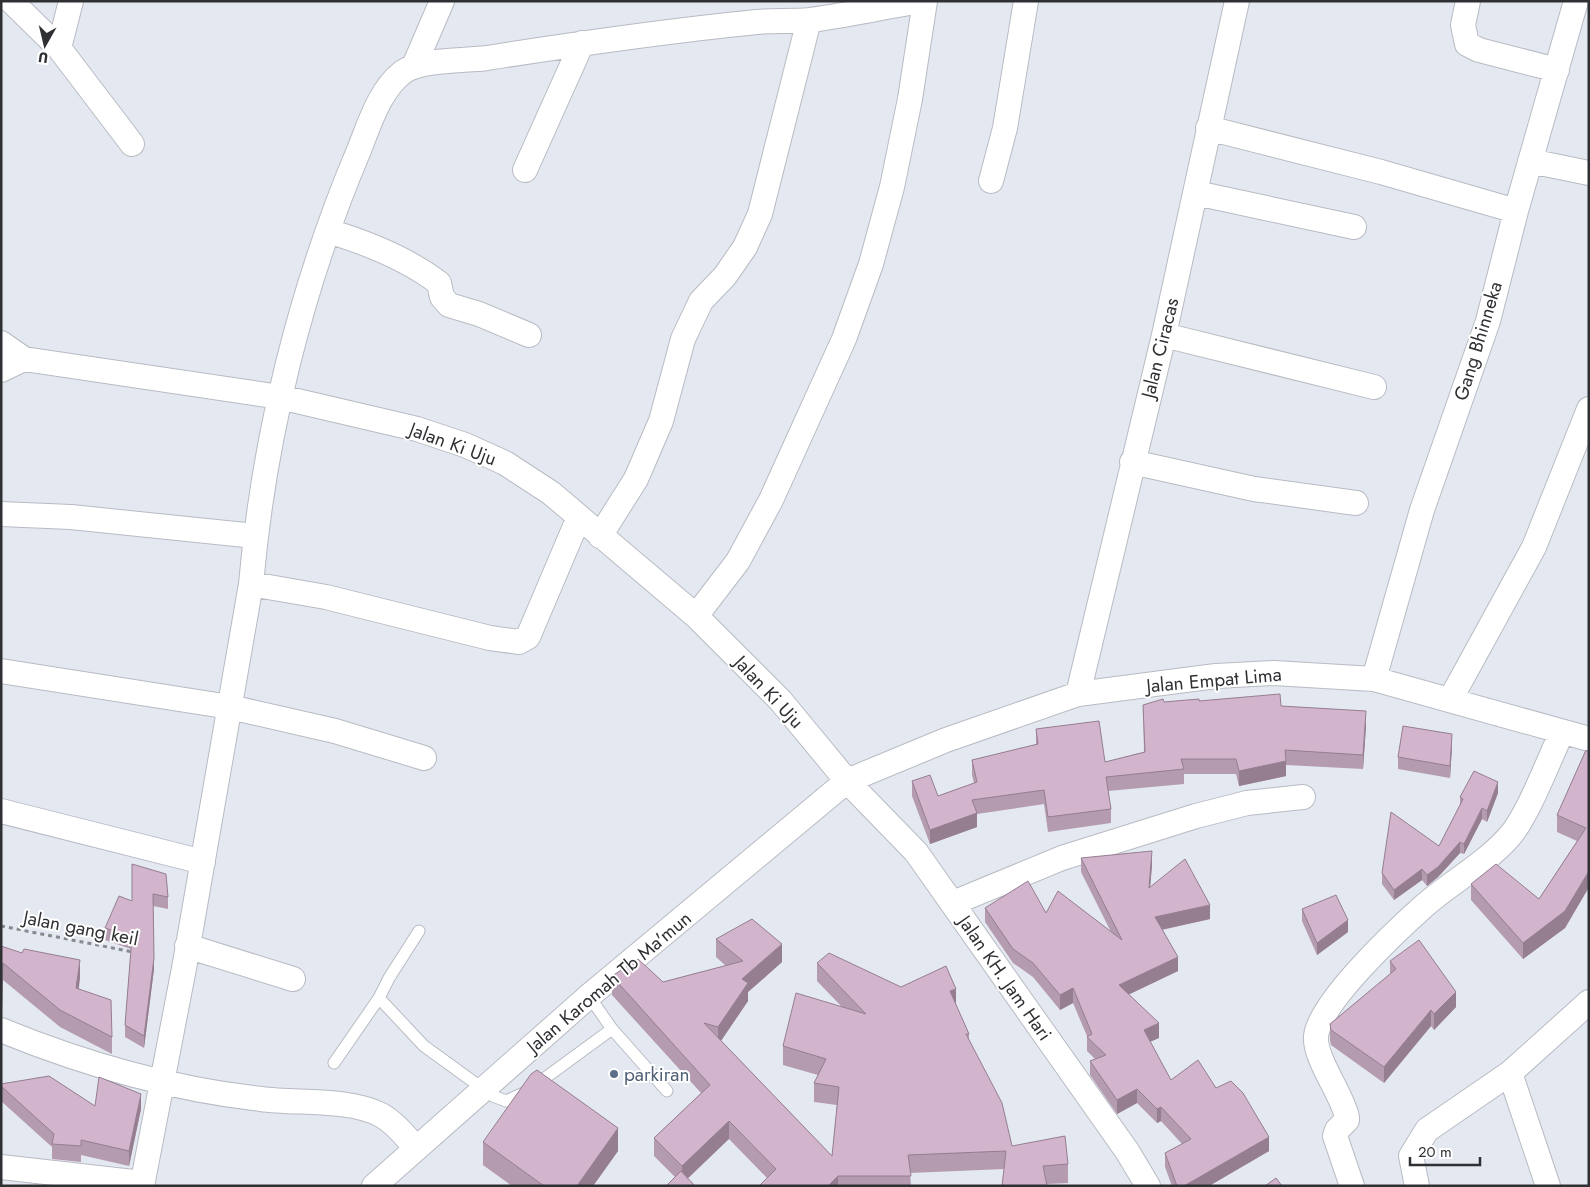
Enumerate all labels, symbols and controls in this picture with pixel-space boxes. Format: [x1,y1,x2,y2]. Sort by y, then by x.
north arrow [20,20,70,70]
text: U [37,47,49,68]
street label: Gang Bhinneka [1447,278,1509,404]
street label: Jalan Ciracas [1134,295,1186,404]
street label: Jalan Ki Uju [403,415,500,472]
street label: Jalan Ki Uju [726,647,810,734]
street label: Jalan Empat Lima [1142,661,1283,700]
street label: Jalan gang keil [18,903,141,952]
street label: Jalan Karomah Tb Ma'mun [519,905,697,1061]
street label: Jalan KH. Jam Hari [950,908,1058,1046]
place label: parkiran [624,1061,689,1088]
marker: parkiran [608,1068,620,1080]
scale bar [1410,1134,1480,1166]
text: 20 m [1418,1141,1452,1163]

